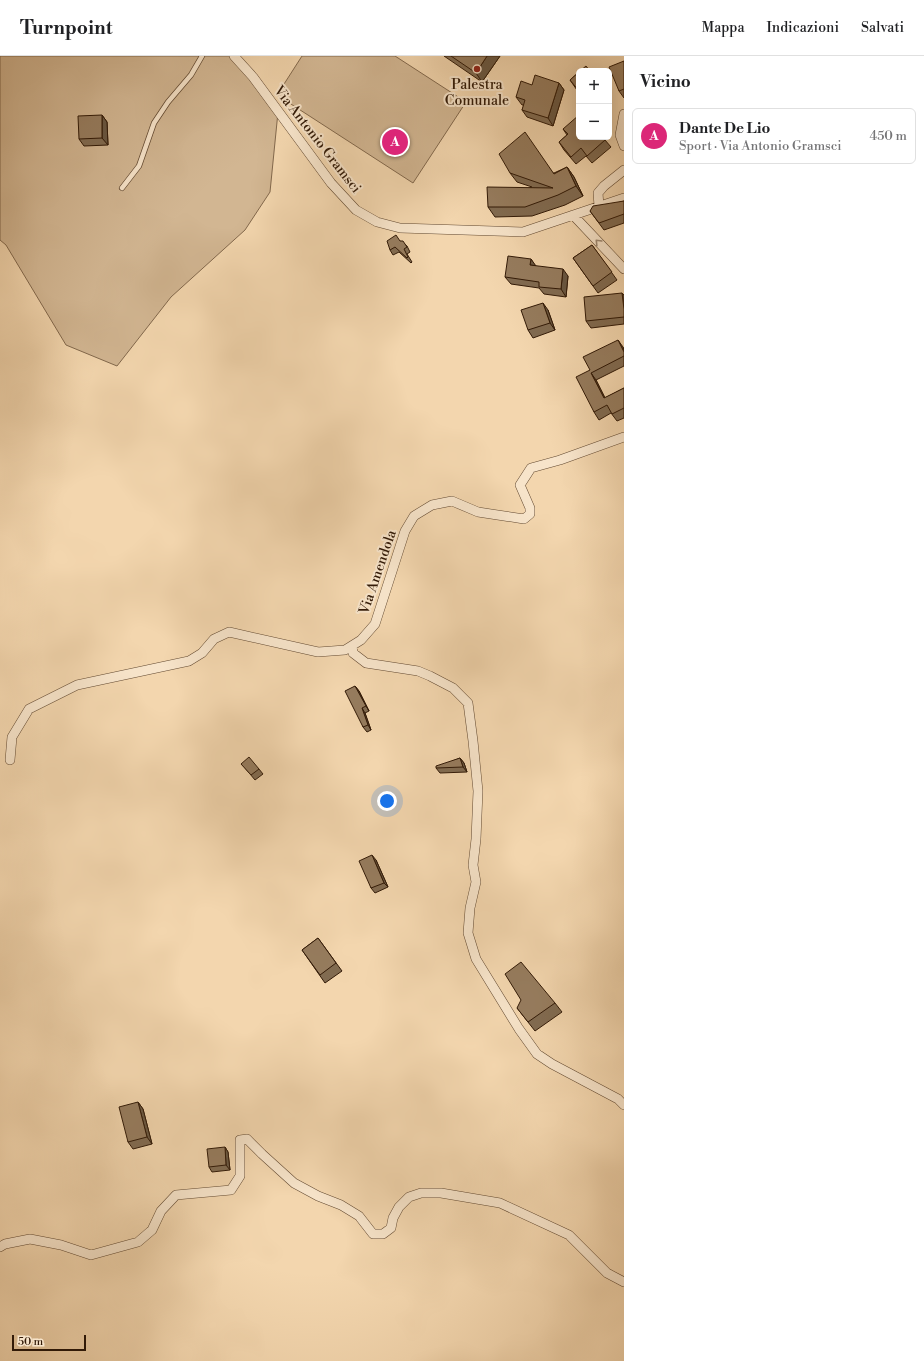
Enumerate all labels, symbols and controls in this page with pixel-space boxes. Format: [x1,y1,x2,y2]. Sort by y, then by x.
text: Turnpoint [20,16,113,40]
text: Mappa [702,19,744,37]
text: Indicazioni [766,19,839,37]
text: Salvati [861,19,904,37]
marker: Palestra Comunale [472,64,482,74]
map controls [576,68,612,140]
button: + [576,68,612,104]
text: Vicino [640,71,691,93]
place label: Palestra Comunale [445,76,509,110]
street label: Via Antonio Gramsci [269,81,365,197]
button: − [576,104,612,140]
text: Dante De Lio [679,119,770,138]
pin: A [382,127,408,157]
text: A [649,128,659,144]
text: 450 m [869,128,907,144]
text: Sport · Via Antonio Gramsci [679,138,842,154]
one-way arrow [596,239,603,247]
street label: Via Amendola [355,527,401,618]
your location [377,791,397,811]
scale bar [12,1333,86,1352]
text: 50 m [18,1335,43,1349]

